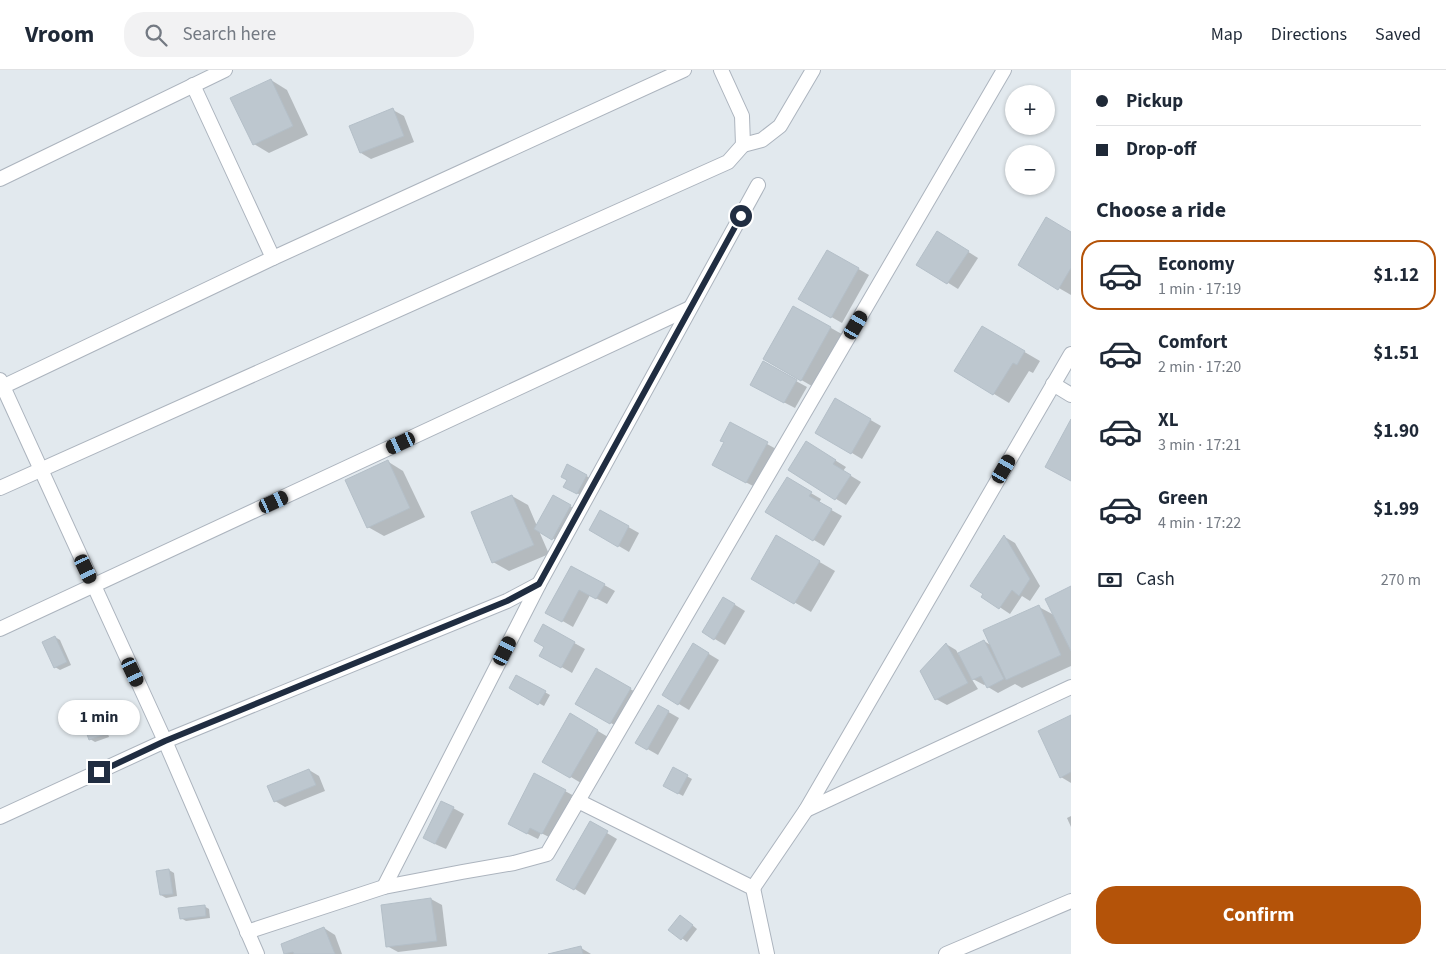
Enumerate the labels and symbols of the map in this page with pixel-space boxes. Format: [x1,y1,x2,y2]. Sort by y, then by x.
route start [730,205,752,227]
car [842,308,869,342]
car [384,430,417,456]
car [990,452,1017,486]
car [257,489,290,515]
car [72,552,99,586]
car [491,634,518,668]
car [119,655,146,689]
callout: 1 min [58,700,140,734]
route end [88,761,110,783]

